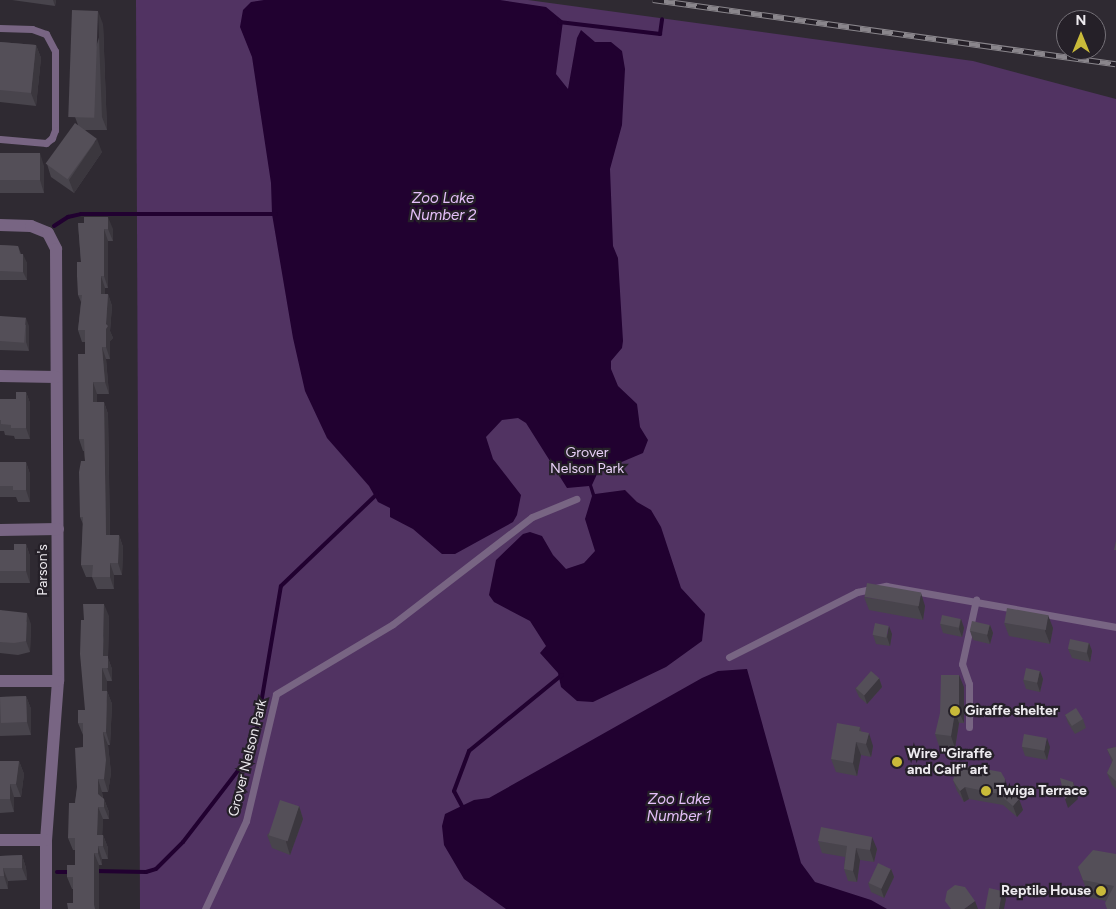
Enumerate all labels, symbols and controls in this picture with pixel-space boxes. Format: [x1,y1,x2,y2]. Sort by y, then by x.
north arrow [1056,10,1106,60]
text: N [1076,12,1086,29]
water label: Zoo Lake Number 2 [410,189,476,224]
park label: Grover Nelson Park [550,445,624,478]
street label: Parson's [35,544,51,596]
street label: Grover Nelson Park [225,698,271,818]
place label: Giraffe shelter [965,703,1058,719]
marker: Giraffe shelter [949,705,961,717]
place label: Wire "Giraffe and Calf" art [907,746,992,779]
marker: Wire "Giraffe and Calf" art [891,756,903,768]
place label: Twiga Terrace [996,783,1087,799]
marker: Twiga Terrace [980,785,992,797]
water label: Zoo Lake Number 1 [647,790,711,825]
place label: Reptile House [1001,883,1091,899]
marker: Reptile House [1095,885,1107,897]

